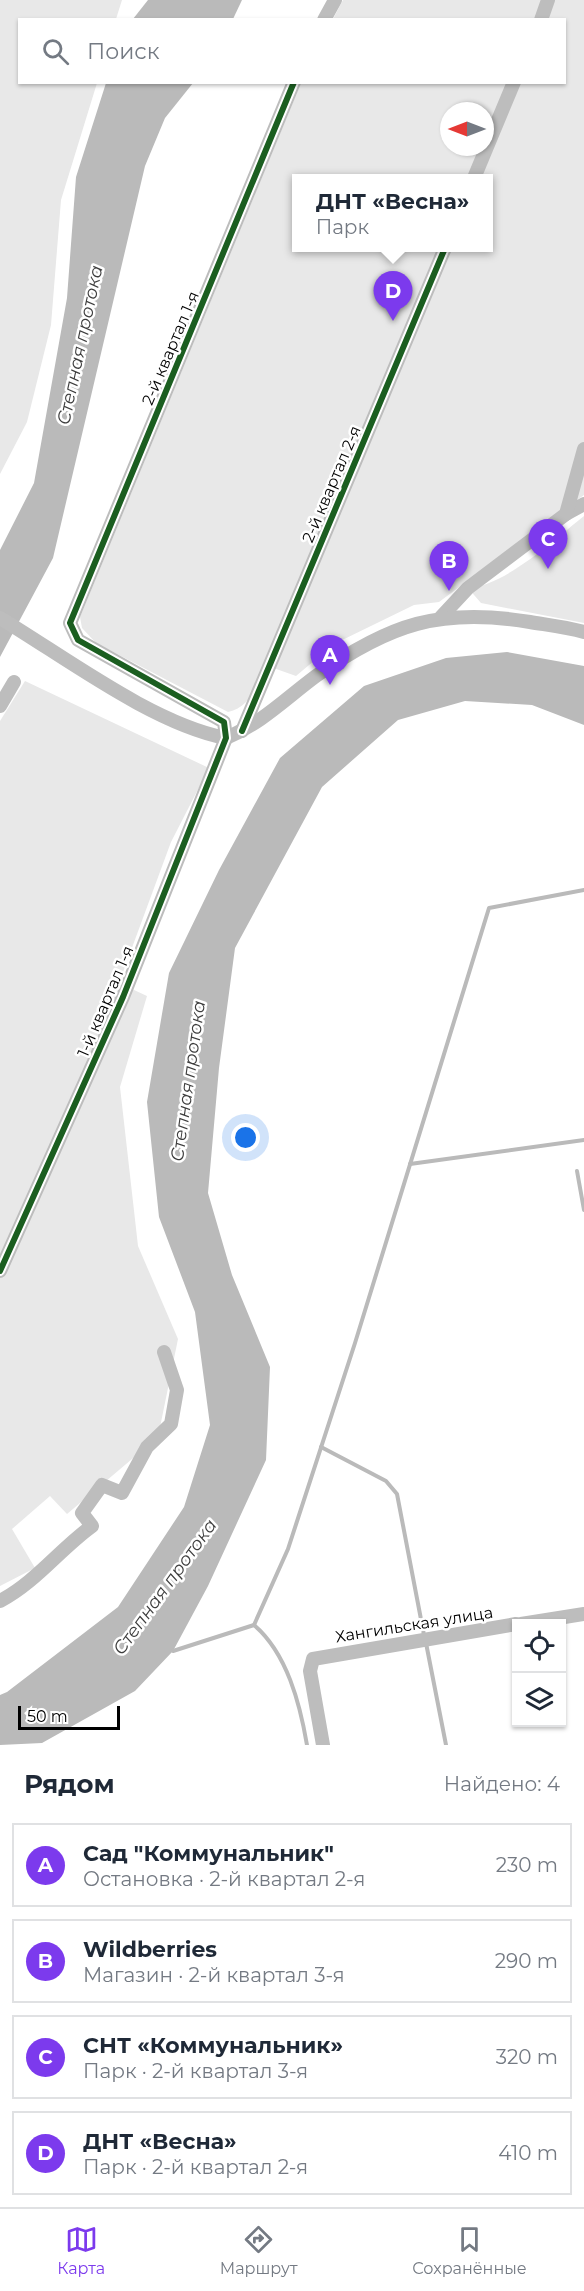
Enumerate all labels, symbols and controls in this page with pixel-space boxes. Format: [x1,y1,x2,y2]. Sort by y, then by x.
search box [18,18,566,84]
icon: search [39,35,72,68]
text: Поиск [87,38,159,65]
north arrow [440,102,494,156]
popup [292,174,493,252]
text: ДНТ «Весна» [316,188,469,215]
text: Парк [316,215,369,239]
water label: Степная протока [52,263,108,427]
pin: D [374,272,412,321]
street label: 2-й квартал 1-я [138,288,203,408]
street label: 2-й квартал 2-я [298,423,365,545]
pin: C [528,520,568,569]
pin: B [430,542,468,591]
pin: A [310,636,350,685]
street label: 1-й квартал 1-я [74,943,137,1059]
water label: Степная протока [166,999,210,1163]
your location [231,1123,260,1152]
water label: Степная протока [108,1515,222,1659]
street label: Хангильская улица [334,1603,494,1646]
map controls [512,1619,566,1727]
button: locate [512,1619,566,1673]
button: layers [512,1673,566,1727]
scale bar [18,1703,120,1730]
text: 50 m [27,1707,68,1726]
text: Рядом [24,1768,115,1800]
text: Найдено: 4 [444,1772,560,1796]
text: Сад "Коммунальник" [83,1840,334,1867]
text: A [38,1853,53,1877]
text: 230 m [496,1853,558,1877]
text: Остановка · 2-й квартал 2-я [83,1867,365,1891]
text: Wildberries [83,1936,217,1963]
text: B [38,1949,53,1973]
text: 290 m [495,1949,558,1973]
text: Магазин · 2-й квартал 3-я [83,1963,345,1987]
text: СНТ «Коммунальник» [83,2032,343,2059]
text: C [38,2045,53,2069]
text: 320 m [496,2045,558,2069]
text: Парк · 2-й квартал 3-я [83,2059,308,2083]
text: ДНТ «Весна» [83,2128,237,2155]
text: D [37,2141,54,2165]
text: 410 m [498,2141,558,2165]
text: Парк · 2-й квартал 2-я [83,2155,308,2179]
tab: Карта [57,2223,105,2278]
tab: Маршрут [220,2223,298,2278]
tab: Сохранённые [412,2223,527,2278]

